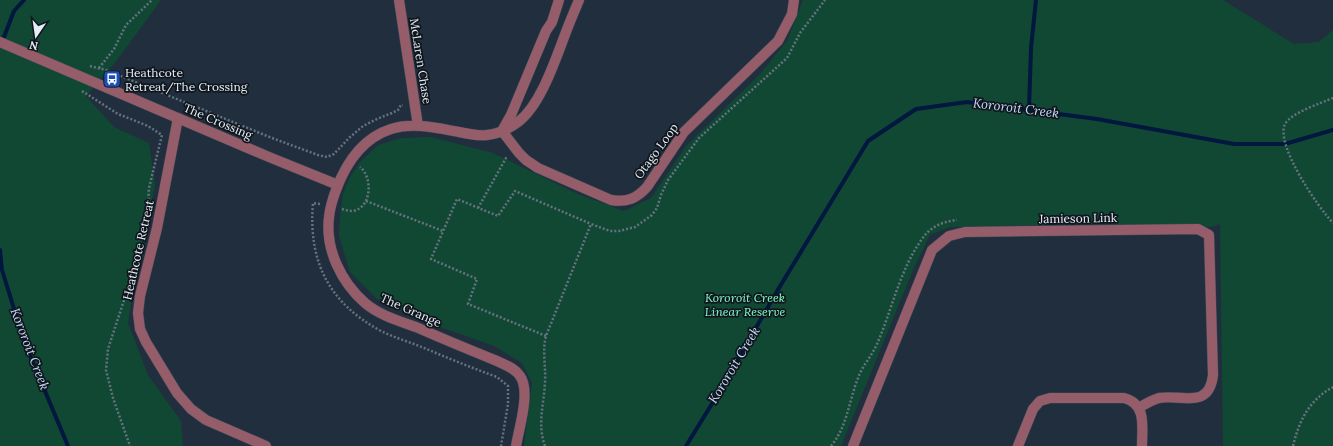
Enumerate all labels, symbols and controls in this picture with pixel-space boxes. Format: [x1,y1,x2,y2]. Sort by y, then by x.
north arrow [16,16,56,56]
street label: McLaren Chase [407,17,435,105]
text: N [28,38,39,54]
place label: Heathcote Retreat/The Crossing [125,65,248,95]
bus stop icon: Heathcote Retreat/The Crossing [102,69,122,89]
water label: Kororoit Creek [972,94,1060,122]
street label: The Crossing [181,100,255,142]
street label: Otago Loop [631,120,681,182]
street label: Heathcote Retreat [119,198,157,301]
street label: Jamieson Link [1038,210,1118,226]
street label: The Grange [378,290,444,330]
park label: Kororoit Creek Linear Reserve [705,290,786,319]
water label: Kororoit Creek [7,306,54,393]
water label: Kororoit Creek [704,323,764,406]

